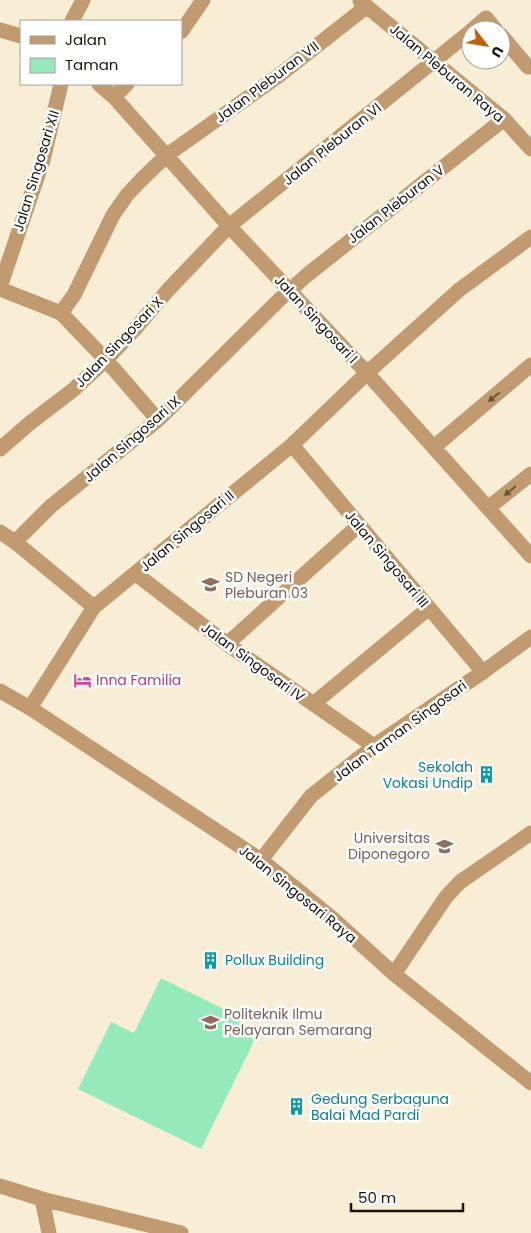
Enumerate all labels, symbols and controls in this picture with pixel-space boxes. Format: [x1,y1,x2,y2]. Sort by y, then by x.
street label: Jalan Pleburan Raya [385,19,509,127]
legend [20,20,182,85]
north arrow [461,20,511,70]
text: Jalan [65,29,107,50]
street label: Jalan Pleburan VII [211,36,323,128]
text: U [486,42,508,61]
text: Taman [65,54,118,75]
street label: Jalan Pleburan VI [279,98,385,190]
street label: Jalan Singosari XII [8,108,64,234]
street label: Jalan Pleburan V [343,159,449,248]
street label: Jalan Singosari I [270,270,362,368]
street label: Jalan Singosari X [70,292,168,392]
street label: Jalan Singosari IX [79,391,185,487]
one-way arrow [487,391,500,402]
one-way arrow [503,485,516,496]
street label: Jalan Singosari II [136,486,238,576]
street label: Jalan Singosari III [340,506,434,612]
place label: SD Negeri Pleburan 03 [225,567,308,603]
school or university icon: SD Negeri Pleburan 03 [201,575,221,595]
street label: Jalan Singosari IV [197,618,309,707]
hotel icon: Inna Familia [72,670,92,690]
place label: Inna Familia [96,670,181,690]
street label: Jalan Taman Singosari [329,676,471,786]
place label: Sekolah Vokasi Undip [383,757,473,793]
building icon: Sekolah Vokasi Undip [477,765,497,785]
place label: Universitas Diponegoro [348,828,430,864]
school or university icon: Universitas Diponegoro [434,836,454,856]
street label: Jalan Singosari Raya [235,840,361,948]
building icon: Pollux Building [201,950,221,970]
place label: Pollux Building [225,950,324,970]
place label: Politeknik Ilmu Pelayaran Semarang [224,1004,372,1040]
school or university icon: Politeknik Ilmu Pelayaran Semarang [200,1012,220,1032]
place label: Gedung Serbaguna Balai Mad Pardi [311,1089,449,1125]
building icon: Gedung Serbaguna Balai Mad Pardi [287,1097,307,1117]
scale bar [351,1180,464,1212]
text: 50 m [358,1187,396,1208]

